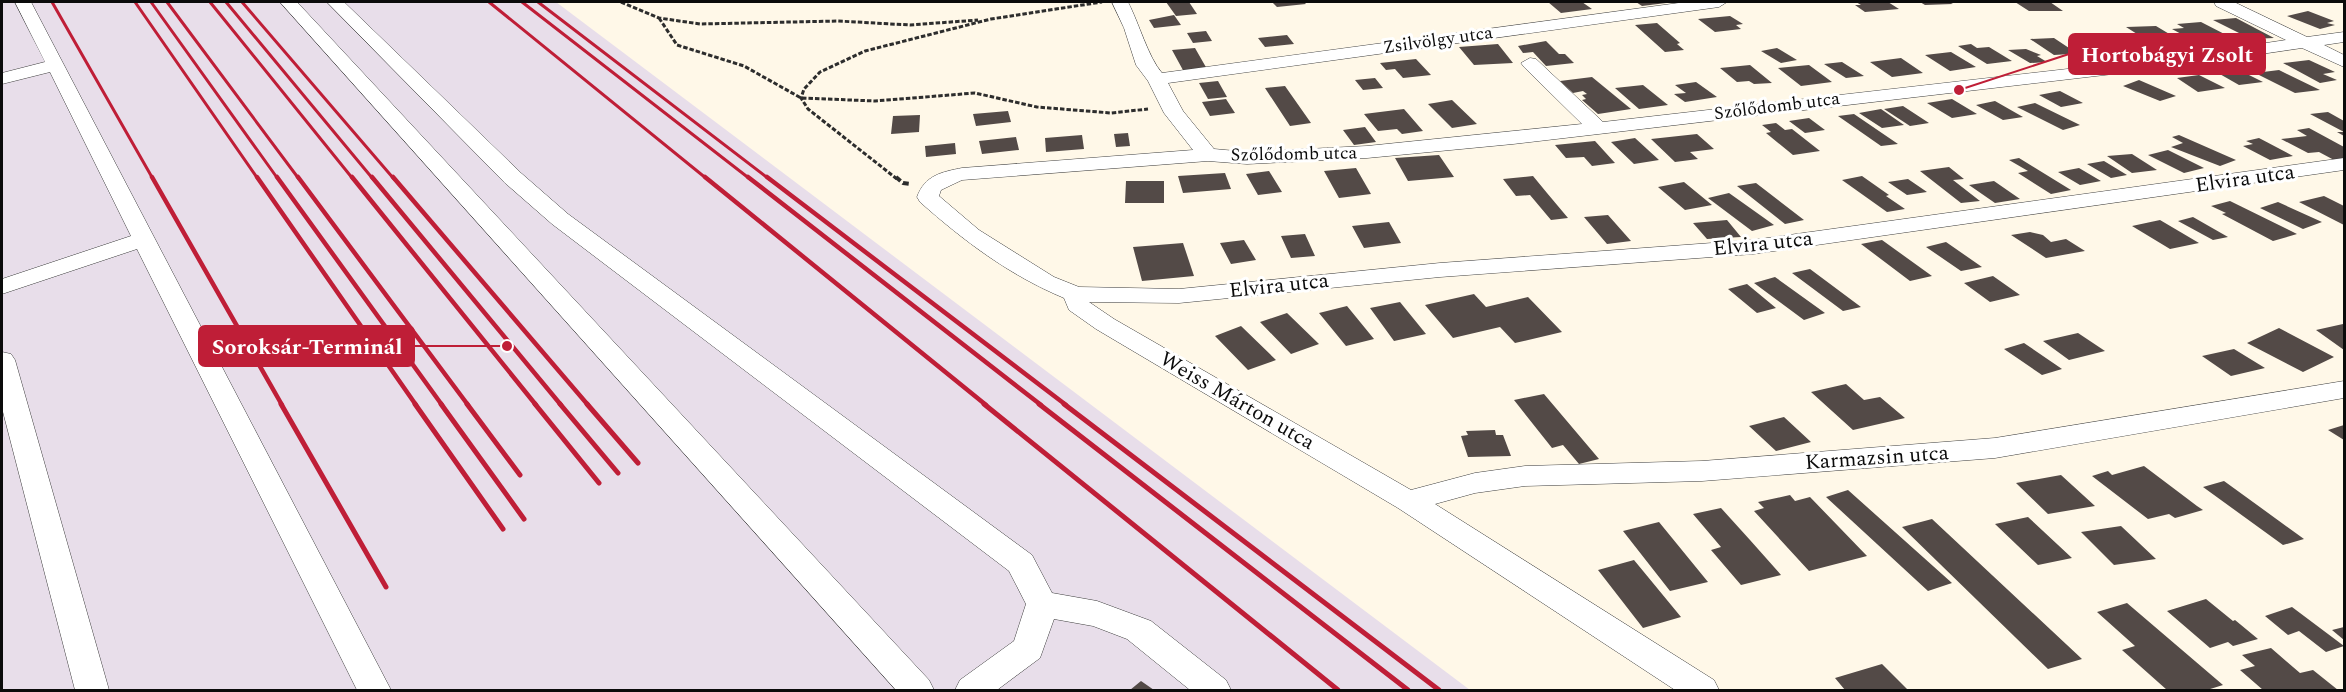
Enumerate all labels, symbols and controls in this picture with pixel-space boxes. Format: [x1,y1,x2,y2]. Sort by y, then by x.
street label: Zsilvölgy utca [1381,19,1495,61]
callout: Hortobágyi Zsolt [2069,34,2265,74]
text: Hortobágyi Zsolt [2081,39,2253,72]
street label: Szőlődomb utca [1713,85,1842,127]
street label: Szőlődomb utca [1230,139,1358,169]
street label: Elvira utca [2193,156,2298,202]
street label: Elvira utca [1712,223,1815,265]
street label: Elvira utca [1228,265,1331,307]
callout: Soroksár-Terminál [199,326,414,366]
text: Soroksár-Terminál [212,331,402,364]
street label: Weiss Márton utca [1153,343,1321,459]
street label: Karmazsin utca [1804,437,1951,479]

